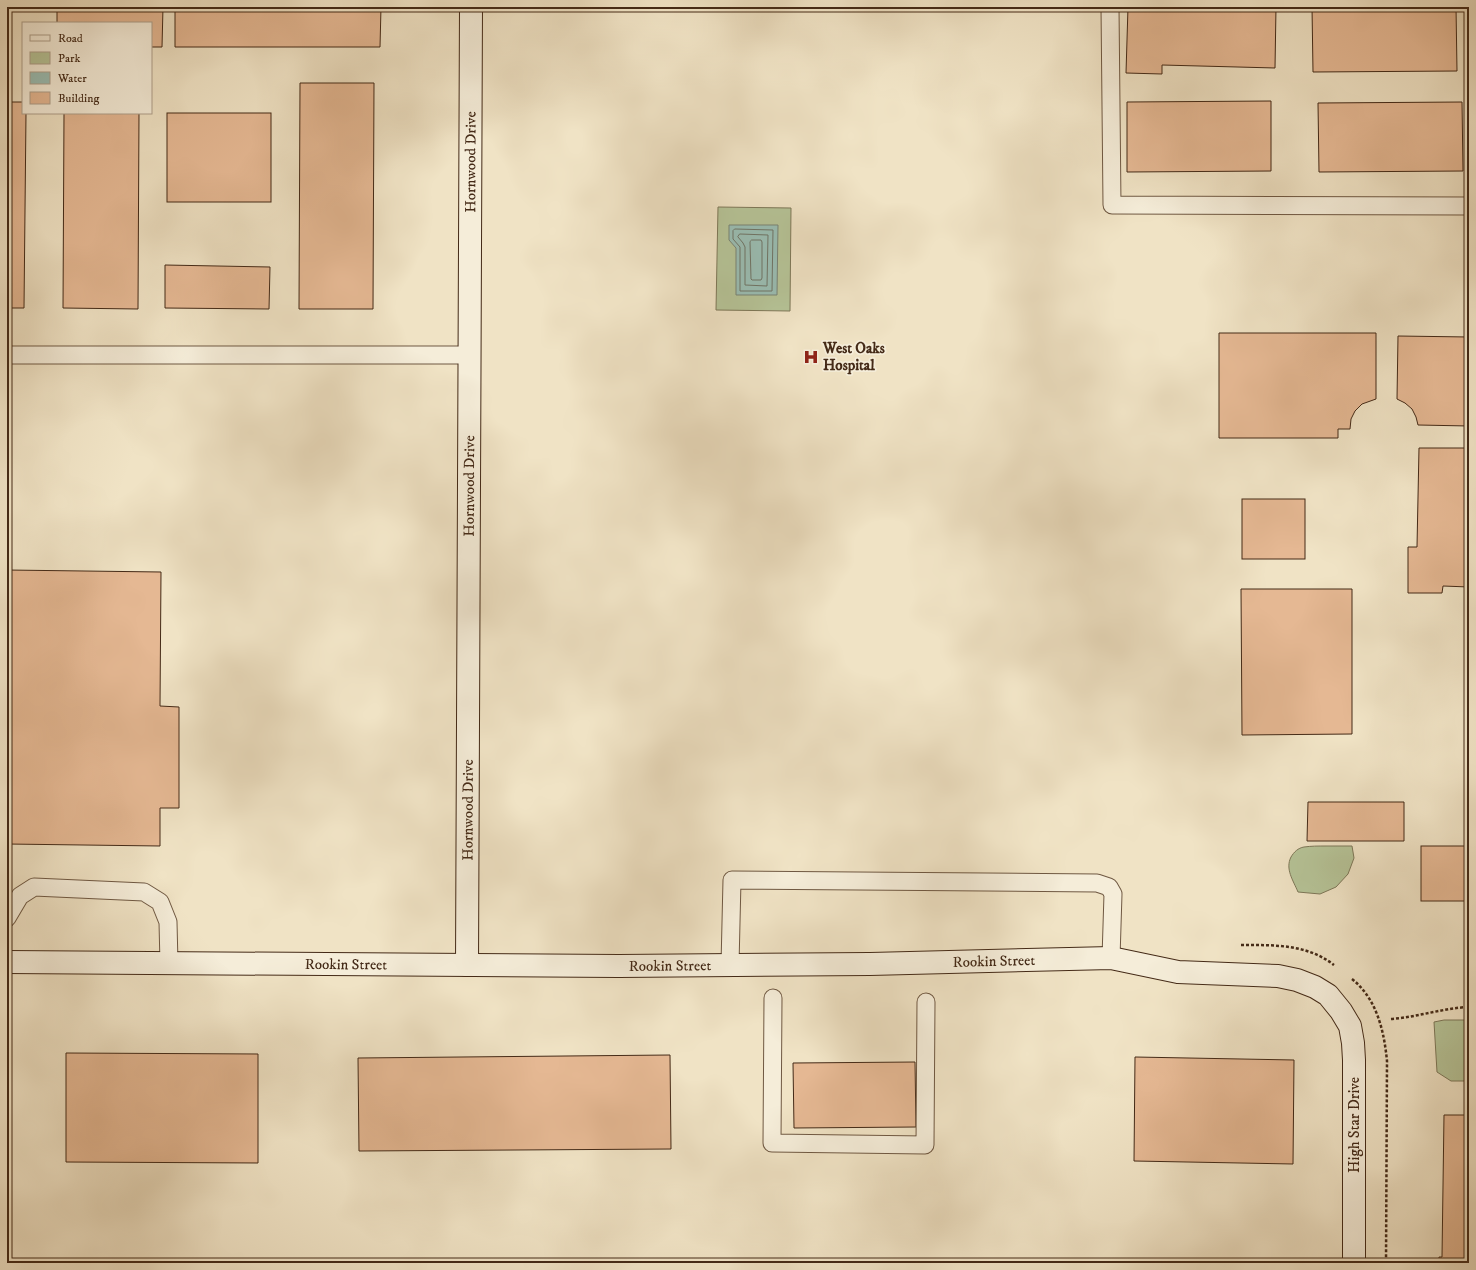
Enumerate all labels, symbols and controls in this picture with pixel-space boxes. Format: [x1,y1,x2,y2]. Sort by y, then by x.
legend [22,22,152,114]
text: Road [58,31,83,46]
text: Park [58,51,80,66]
text: Water [57,71,87,86]
text: Building [58,91,99,106]
street label: Hornwood Drive [461,111,481,213]
place label: West Oaks Hospital [822,339,885,375]
hospital icon: West Oaks Hospital [802,348,820,366]
street label: Hornwood Drive [460,435,479,537]
street label: Hornwood Drive [458,759,478,861]
street label: Rookin Street [953,951,1036,972]
street label: Rookin Street [305,955,387,974]
street label: Rookin Street [629,956,711,976]
street label: High Star Drive [1345,1077,1364,1173]

